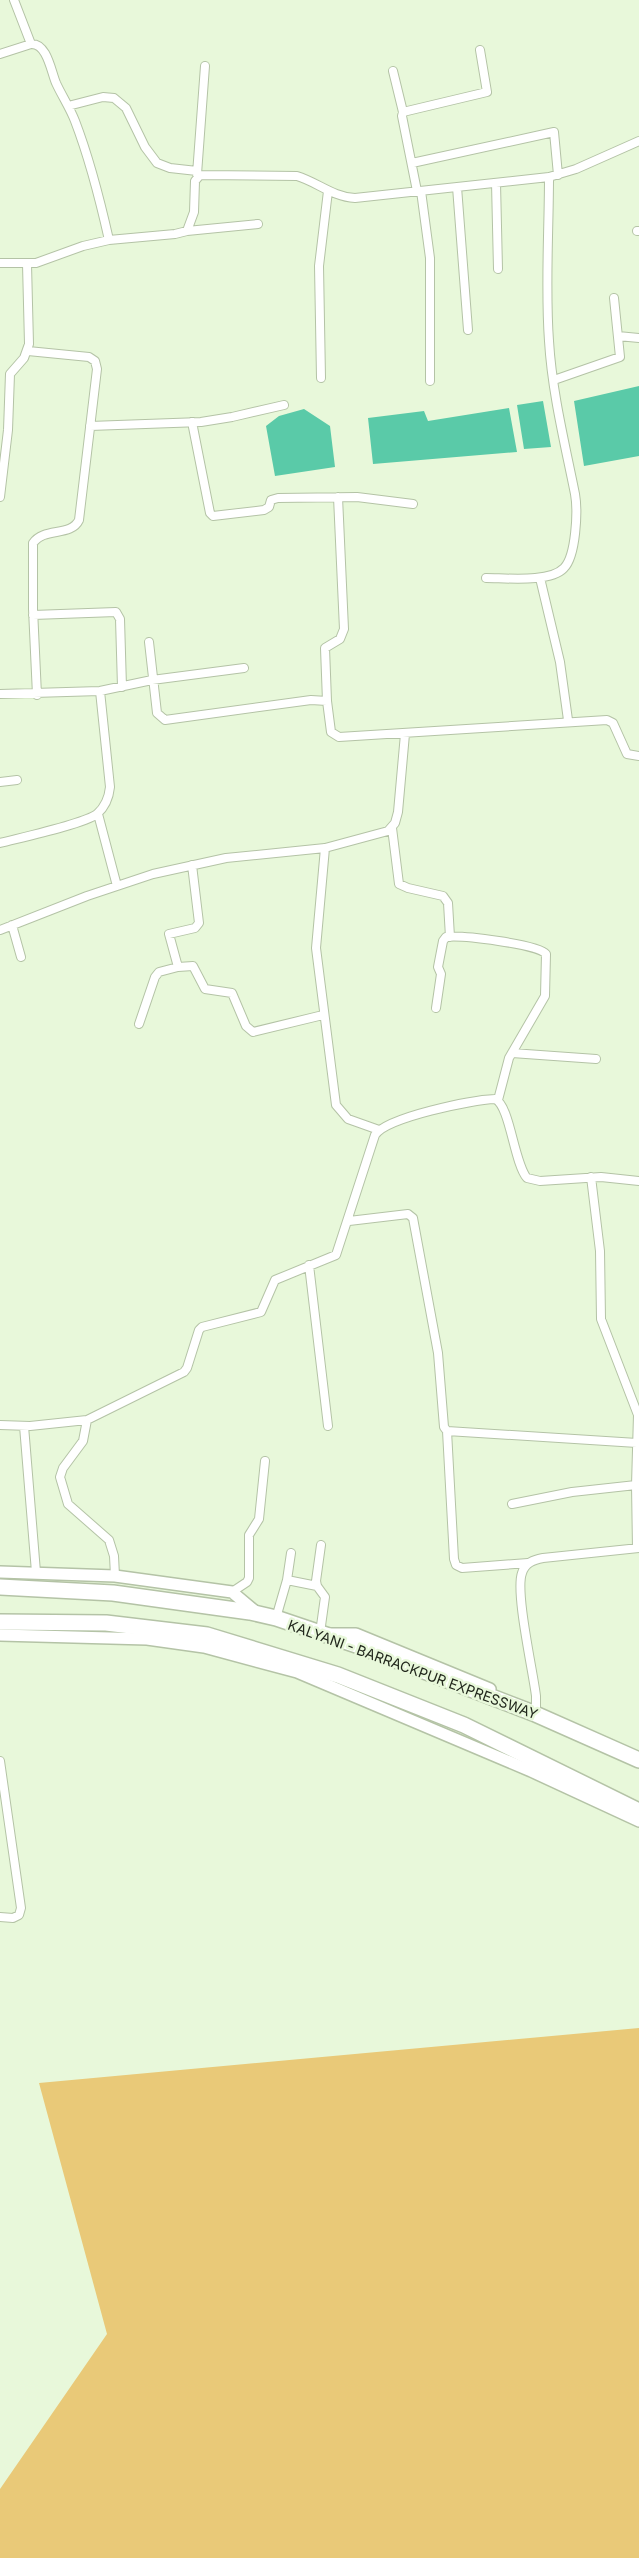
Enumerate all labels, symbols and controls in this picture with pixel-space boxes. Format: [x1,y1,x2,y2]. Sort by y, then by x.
street label: KALYANI - BARRACKPUR EXPRESSWAY [286,1616,541,1722]

